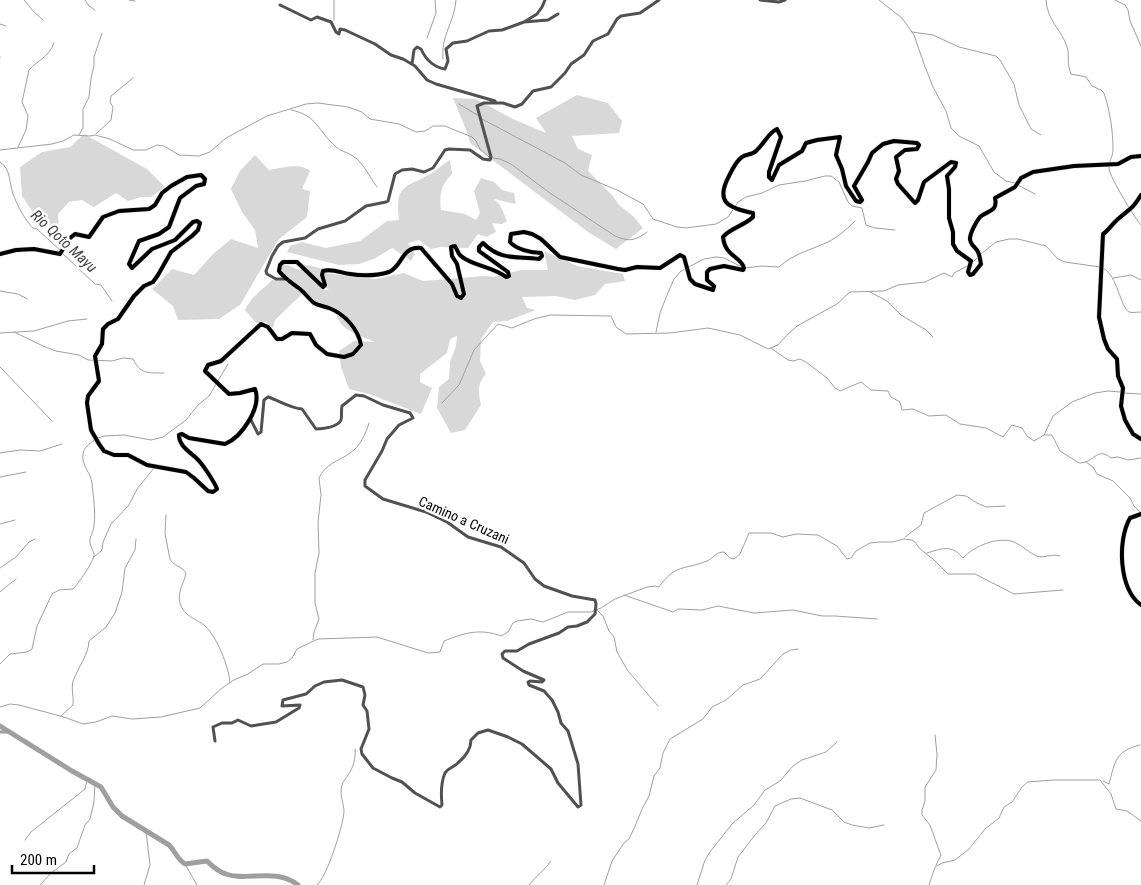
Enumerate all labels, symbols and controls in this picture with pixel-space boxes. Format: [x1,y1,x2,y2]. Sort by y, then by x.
water label: Rio Qoto Mayu [27,206,101,276]
street label: Camino a Cruzani [416,493,512,547]
scale bar [12,842,95,874]
text: 200 m [20,851,57,869]

